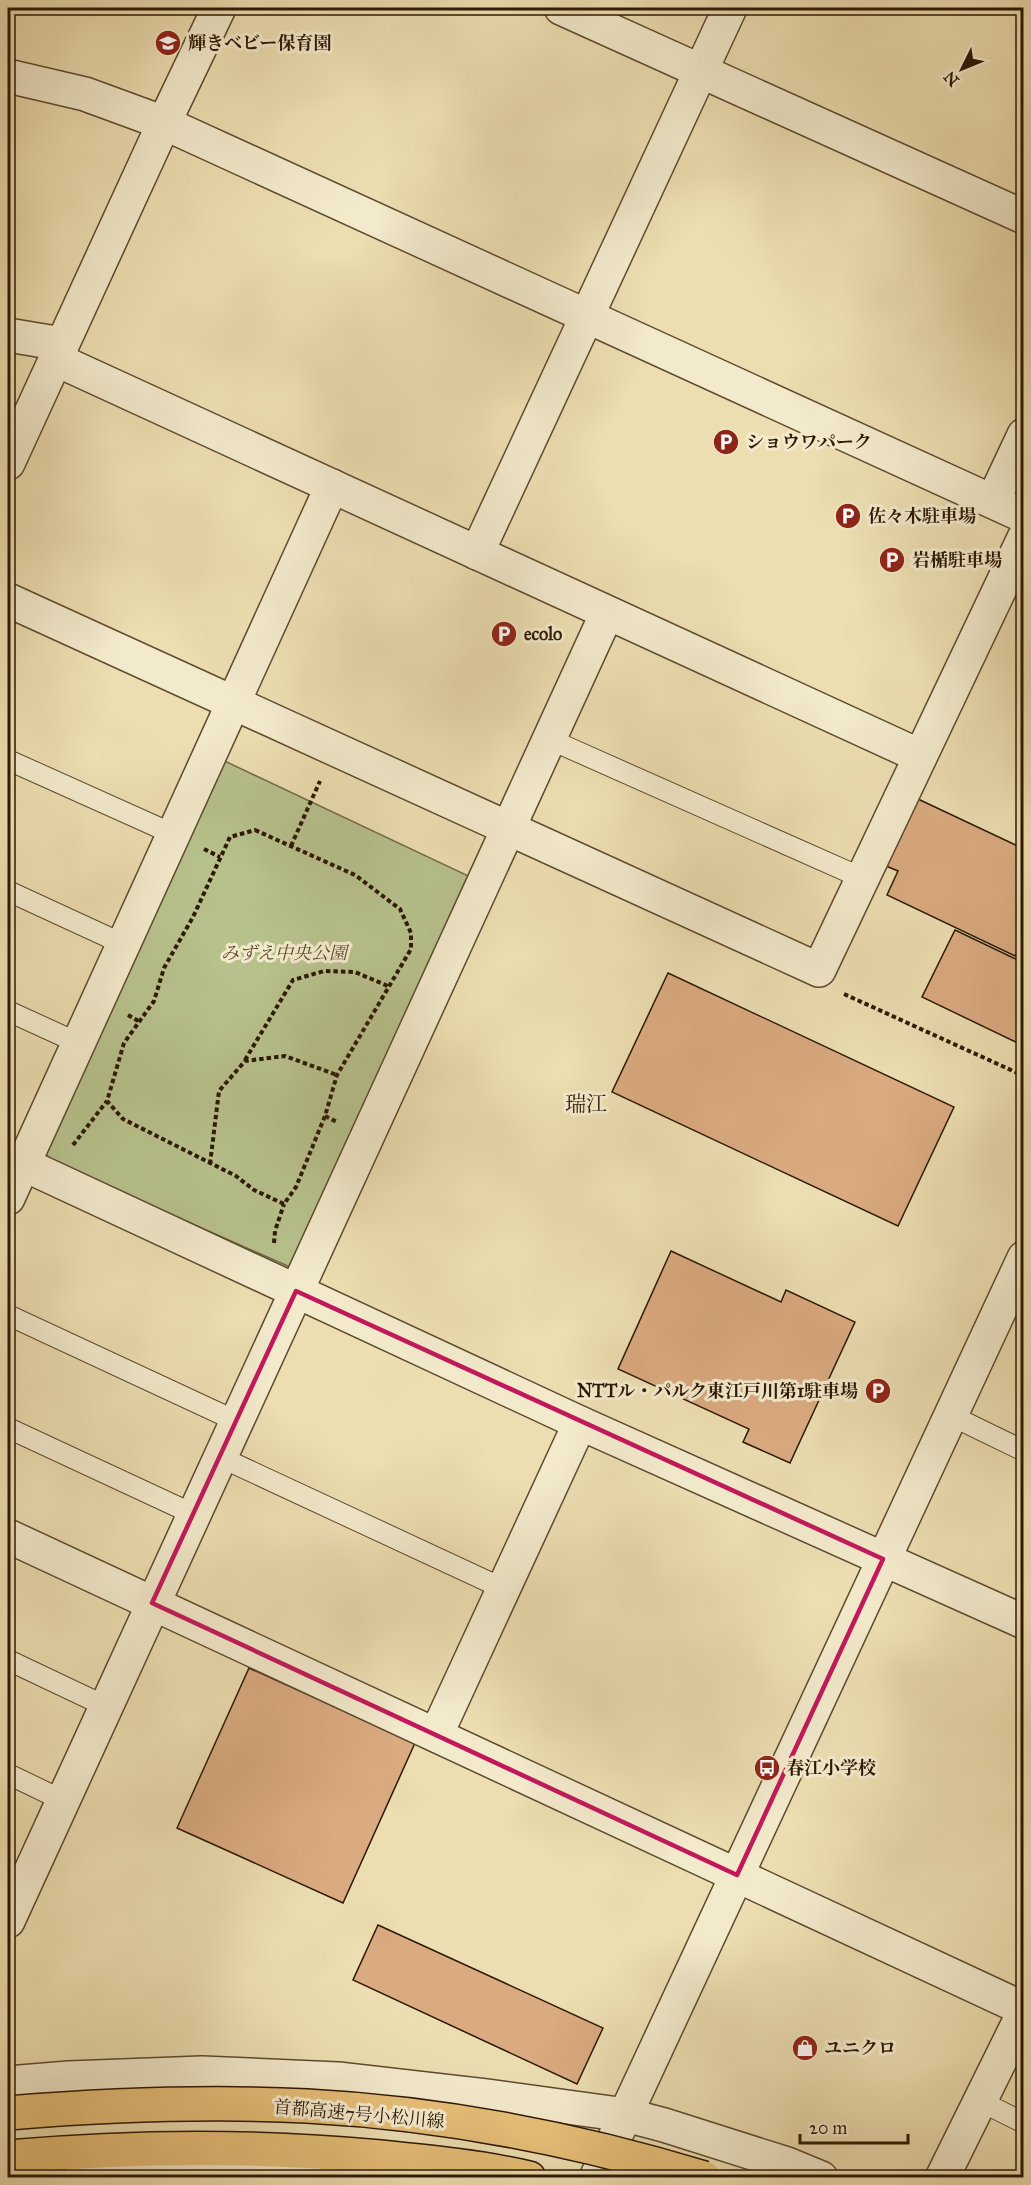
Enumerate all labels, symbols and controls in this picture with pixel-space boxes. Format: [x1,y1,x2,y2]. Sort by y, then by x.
school or university icon: 輝きベビー保育園 [153,28,183,58]
place label: 輝きベビー保育園 [188,32,331,54]
north arrow [932,39,992,99]
text: N [940,67,963,90]
parking icon: ショウワパーク [711,427,741,457]
place label: ショウワパーク [746,431,872,453]
parking icon: 佐々木駐車場 [833,501,863,531]
place label: 佐々木駐車場 [868,505,976,527]
parking icon: 岩楯駐車場 [877,545,907,575]
place label: 岩楯駐車場 [912,549,1002,571]
parking icon: ecolo [489,619,519,649]
place label: ecolo [524,623,562,645]
park label: みずえ中央公園 [221,942,350,964]
district label: 瑞江 [565,1091,607,1117]
parking icon: NTTル・パルク東江戸川第1駐車場 [863,1376,893,1406]
place label: NTTル・パルク東江戸川第1駐車場 [577,1380,858,1402]
bus stop icon: 春江小学校 [752,1753,782,1783]
place label: 春江小学校 [786,1757,876,1779]
shop icon: ユニクロ [790,2033,820,2063]
place label: ユニクロ [824,2037,896,2059]
street label: 首都高速7号小松川線 [273,2096,445,2132]
scale bar [800,2107,908,2145]
text: 20 m [809,2117,847,2139]

